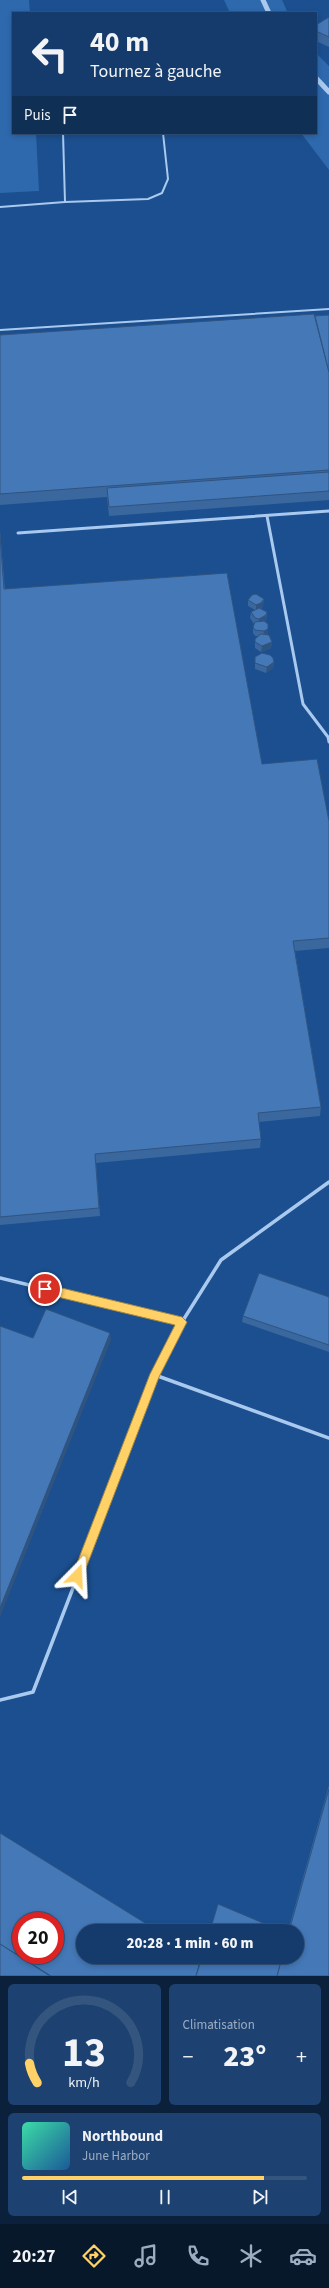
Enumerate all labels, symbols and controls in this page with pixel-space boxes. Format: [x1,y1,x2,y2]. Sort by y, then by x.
text: 40 m [90,22,149,62]
icon: left [24,28,76,80]
text: Tournez à gauche [90,59,222,84]
icon: arrive [59,104,81,126]
text: Puis [24,105,51,126]
pin [28,1272,62,1306]
icon: arrive [34,1278,56,1300]
position arrow [56,1555,98,1597]
speed limit sign: 20 [12,1912,64,1964]
text: 20:28 · 1 min · 60 m [127,1933,253,1954]
text: Climatisation [183,2016,255,2034]
text: 13 [62,2022,106,2082]
text: 23° [223,2035,266,2078]
text: − [183,2041,193,2073]
text: + [296,2041,307,2073]
text: km/h [68,2071,100,2092]
text: Northbound [82,2126,163,2147]
text: June Harbor [82,2147,150,2165]
icon: previous [59,2186,81,2208]
icon: pause [154,2186,176,2208]
icon: next [249,2186,271,2208]
icon: directions [80,2242,108,2270]
icon: music [132,2242,160,2270]
icon: phone [184,2242,212,2270]
icon: climate [237,2242,265,2270]
icon: car [289,2242,317,2270]
text: 20:27 [12,2244,56,2269]

